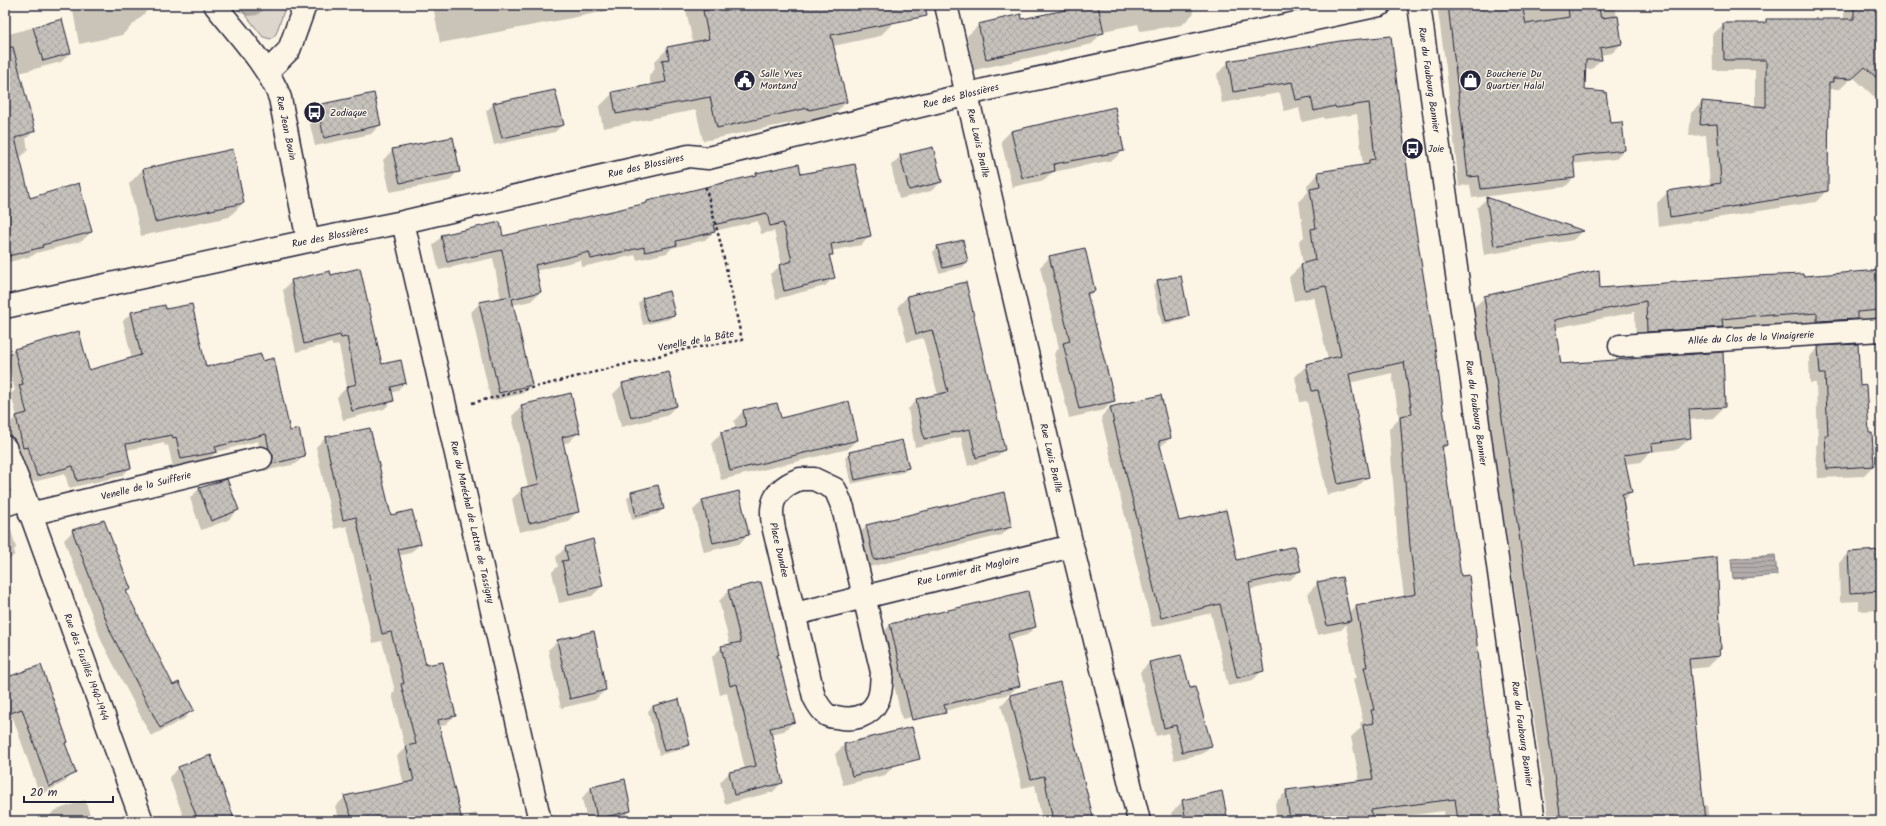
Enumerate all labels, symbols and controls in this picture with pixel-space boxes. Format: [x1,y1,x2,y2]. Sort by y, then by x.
street label: Rue du Faubourg Bannier [1414,26,1444,134]
place label: Salle Yves Montand [760,66,803,94]
place label: Boucherie Du Quartier Halal [1486,66,1545,94]
public building icon: Salle Yves Montand [731,67,757,93]
shop icon: Boucherie Du Quartier Halal [1457,67,1483,93]
street label: Rue des Blossières [921,79,1001,113]
street label: Rue Jean Bouin [271,94,301,162]
bus stop icon: Zodiaque [302,100,328,126]
place label: Zodiaque [330,105,367,121]
street label: Rue Louis Braille [962,107,994,180]
bus stop icon: Joie [1400,136,1426,162]
place label: Joie [1428,141,1445,157]
street label: Rue des Blossières [606,149,686,183]
street label: Rue des Blossières [290,222,370,252]
street label: Venelle de la Bâte [657,326,736,356]
street label: Allée du Clos de la Vinaigrerie [1687,327,1815,349]
street label: Rue du Faubourg Bannier [1461,359,1491,467]
street label: Rue Louis Braille [1035,422,1067,495]
street label: Rue du Maréchal de Lattre de Tassigny [445,439,499,605]
street label: Venelle de la Suifferie [99,467,193,505]
street label: Place Dundee [765,521,793,580]
street label: Rue Lormier dit Magloire [915,551,1021,591]
street label: Rue des Fusillés 1940-1944 [59,611,113,723]
street label: Rue du Faubourg Bannier [1507,680,1537,788]
scale bar [24,778,113,804]
text: 20 m [30,783,58,802]

